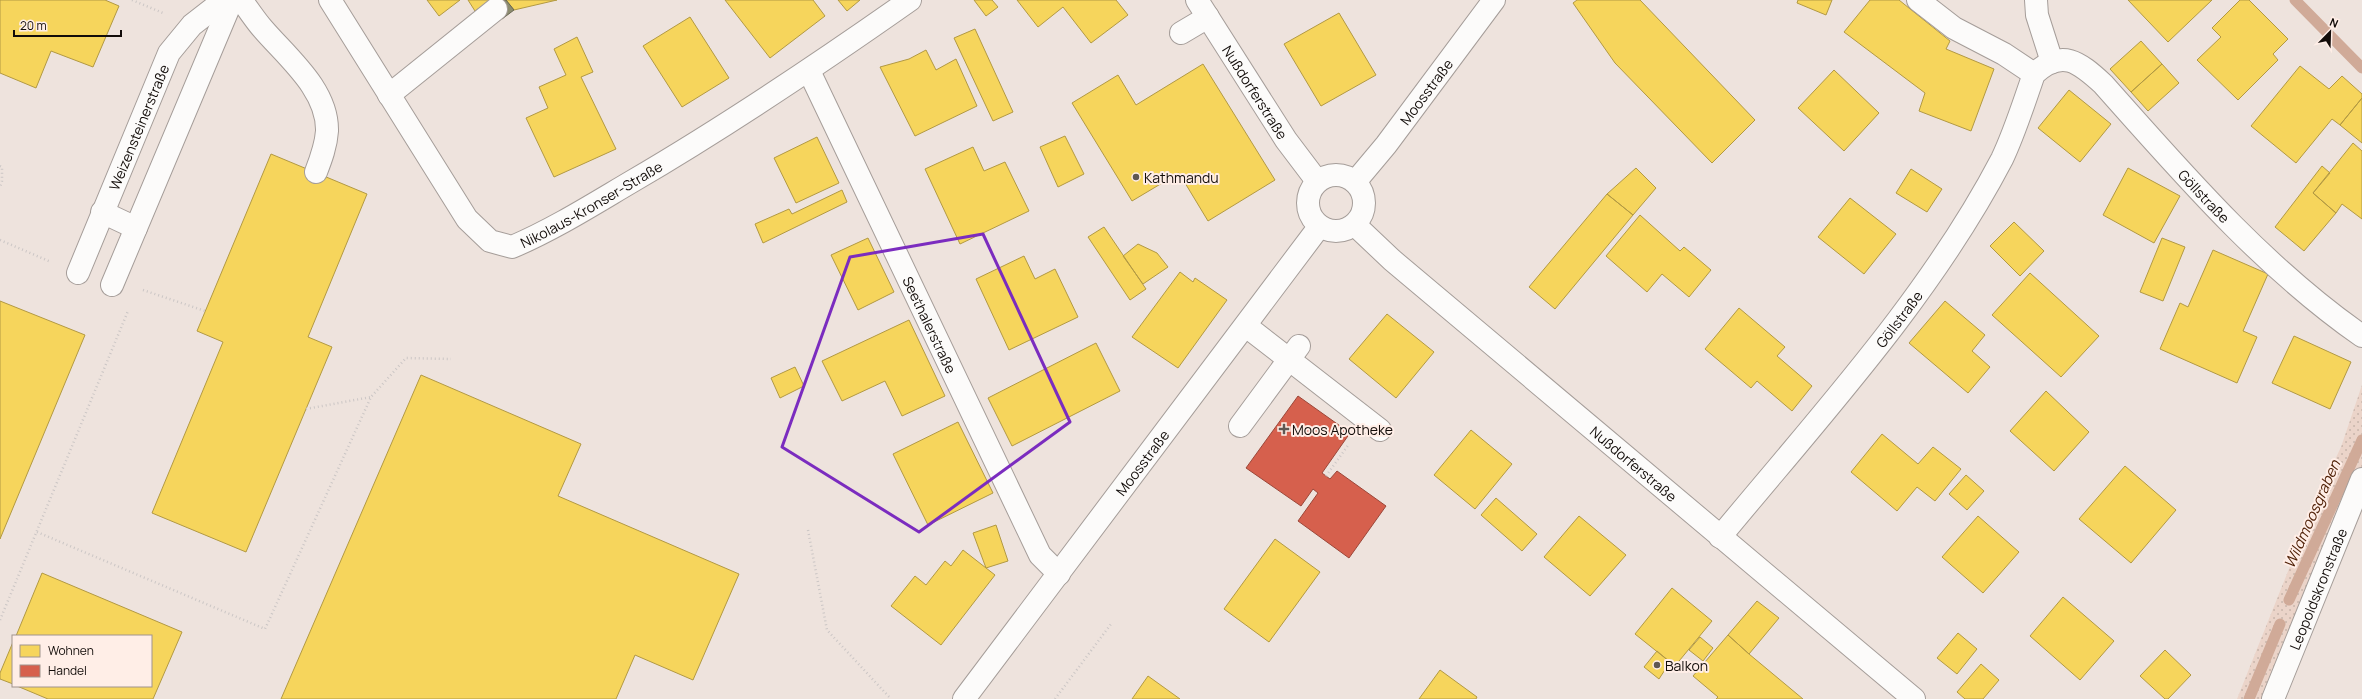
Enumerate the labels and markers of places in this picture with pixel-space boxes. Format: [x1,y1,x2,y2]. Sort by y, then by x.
place label: Kathmandu [1144,168,1219,187]
marker: Kathmandu [1131,172,1141,182]
place label: Moos Apotheke [1292,420,1393,439]
marker: Moos Apotheke [1279,424,1289,434]
place label: Balkon [1665,656,1708,675]
marker: Balkon [1652,660,1662,670]

